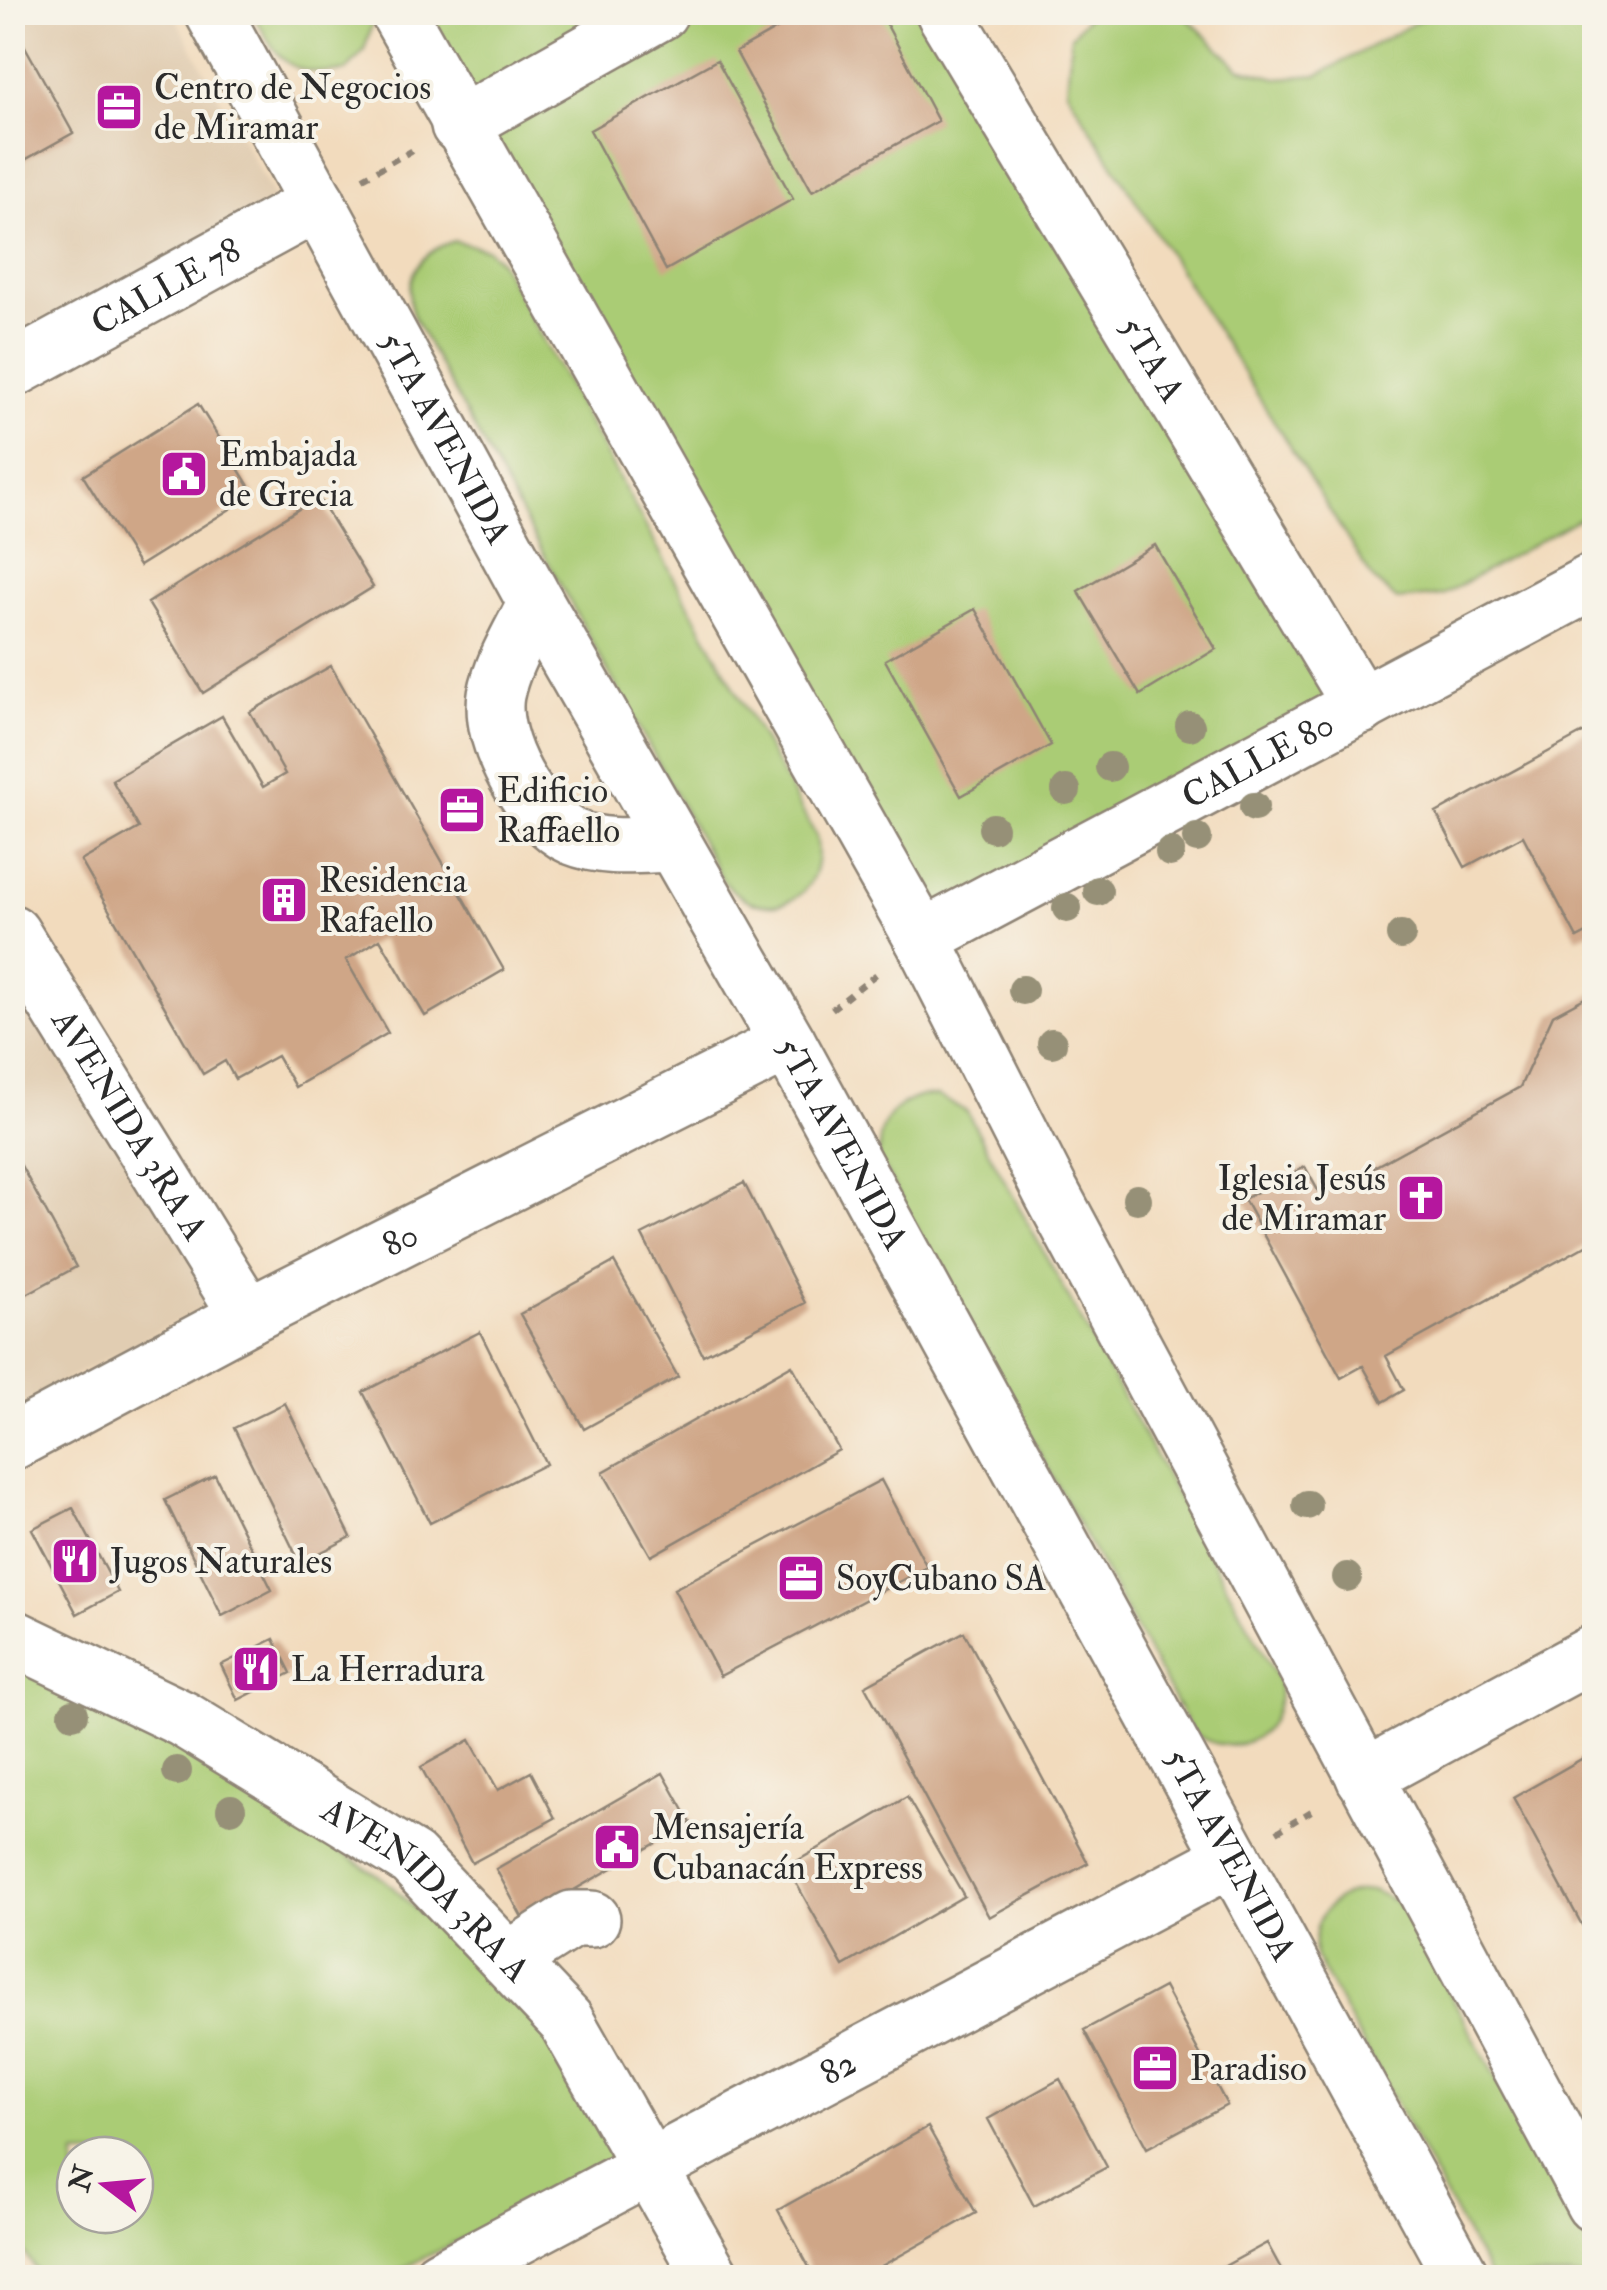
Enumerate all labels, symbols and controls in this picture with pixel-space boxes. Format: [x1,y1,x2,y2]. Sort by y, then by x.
place label: Centro de Negocios de Miramar [154,66,431,150]
office icon: Centro de Negocios de Miramar [93,81,145,133]
street label: CALLE 78 [84,229,248,346]
street label: 5TA A [1109,309,1194,410]
street label: 5TA AVENIDA [369,324,521,552]
place label: Embajada de Grecia [219,433,357,517]
public building icon: Embajada de Grecia [158,448,210,500]
street label: CALLE 80 [1175,702,1342,819]
place label: Edificio Raffaello [497,769,620,853]
office icon: Edificio Raffaello [436,784,488,836]
place label: Residencia Rafaello [319,859,468,943]
building icon: Residencia Rafaello [258,874,310,926]
street label: AVENIDA 3RA A [41,1001,217,1249]
street label: 5TA AVENIDA [766,1030,918,1258]
place label: Iglesia Jesús de Miramar [1218,1157,1386,1241]
church icon: Iglesia Jesús de Miramar [1395,1172,1447,1224]
street label: 80 [375,1213,426,1267]
restaurant icon: Jugos Naturales [49,1535,101,1587]
place label: Jugos Naturales [109,1540,332,1584]
office icon: SoyCubano SA [775,1552,827,1604]
place label: SoyCubano SA [836,1557,1046,1601]
restaurant icon: La Herradura [230,1643,282,1695]
place label: La Herradura [291,1648,485,1692]
street label: 5TA AVENIDA [1154,1741,1306,1969]
street label: AVENIDA 3RA A [312,1787,539,1992]
place label: Mensajería Cubanacán Express [652,1806,923,1890]
public building icon: Mensajería Cubanacán Express [591,1821,643,1873]
street label: 82 [813,2041,864,2096]
office icon: Paradiso [1129,2042,1181,2094]
place label: Paradiso [1190,2047,1307,2091]
north arrow [55,2135,155,2235]
text: N [62,2161,103,2196]

